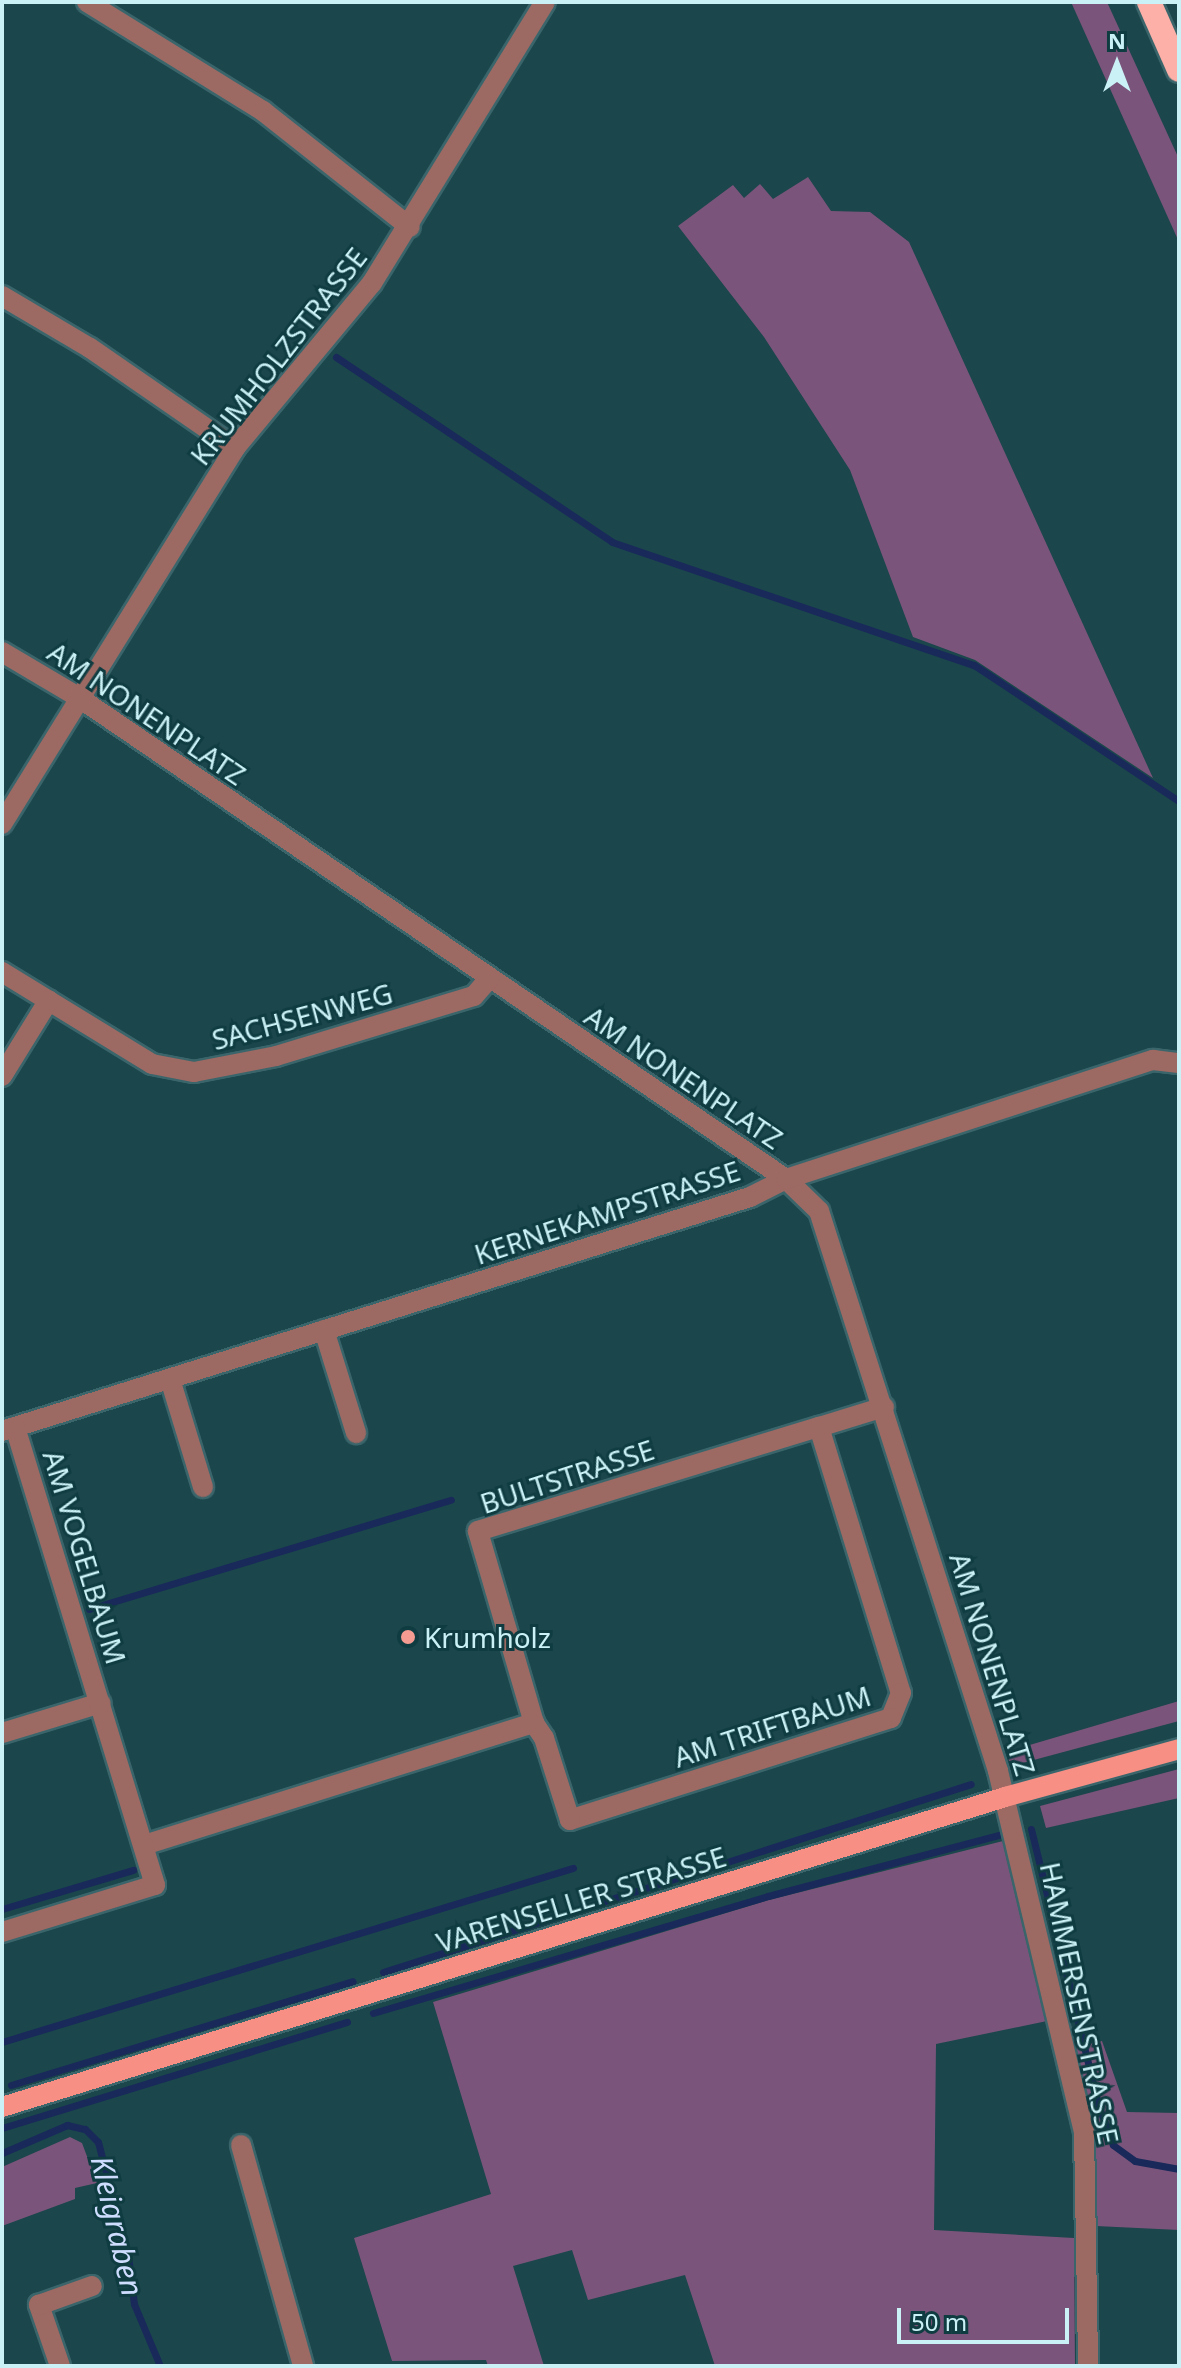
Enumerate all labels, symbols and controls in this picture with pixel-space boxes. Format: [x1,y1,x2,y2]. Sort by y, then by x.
north arrow [1077,24,1157,104]
text: N [1108,25,1126,55]
street label: KRUMHOLZSTRASSE [183,241,373,471]
street label: AM NONENPLATZ [42,634,252,792]
street label: SACHSENWEG [208,976,396,1056]
street label: AM NONENPLATZ [579,998,789,1156]
street label: KERNEKAMPSTRASSE [470,1153,744,1271]
street label: BULTSTRASSE [476,1432,658,1520]
street label: AM VOGELBAUM [37,1446,133,1668]
street label: AM NONENPLATZ [943,1549,1043,1779]
place label: Krumholz [424,1620,551,1654]
marker: Krumholz [399,1628,417,1646]
street label: AM TRIFTBAUM [669,1678,875,1774]
street label: VARENSELLER STRASSE [432,1839,730,1959]
street label: HAMMERSENSTRASSE [1034,1859,1126,2147]
water label: Kleigraben [83,2152,151,2300]
scale bar [901,2292,1073,2342]
text: 50 m [911,2305,967,2338]

